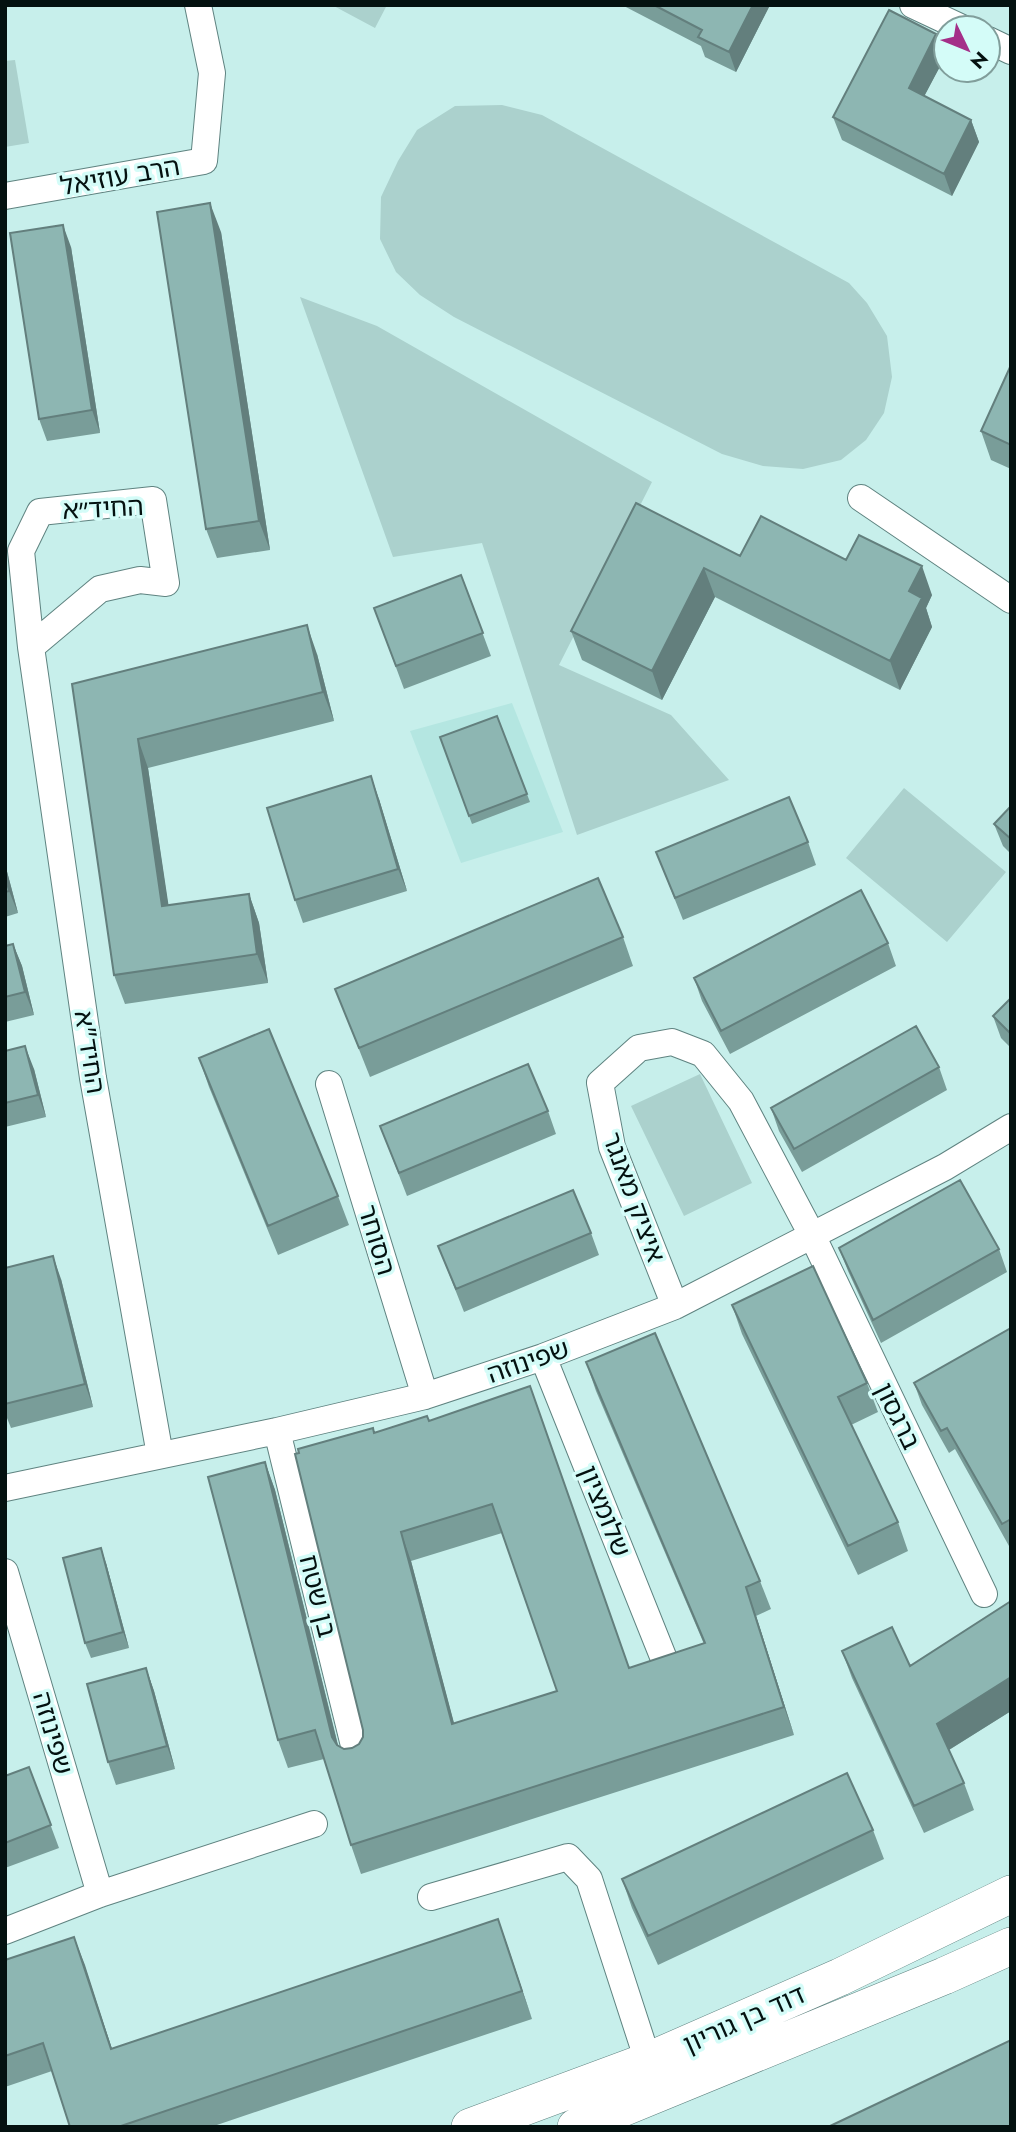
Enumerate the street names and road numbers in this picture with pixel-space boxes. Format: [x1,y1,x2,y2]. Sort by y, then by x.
street label: הרב עוזיאל [57,147,183,205]
street label: החיד״א [61,487,145,529]
street label: החיד"א [65,1008,115,1096]
street label: איציק מאנגר [593,1127,675,1267]
street label: הסוחר [348,1200,406,1280]
street label: שפינוזה [482,1329,574,1393]
street label: ברגסון [865,1376,931,1456]
street label: שלומציון [569,1460,641,1562]
street label: בן שטח [289,1551,347,1641]
street label: שפינוזה [23,1687,83,1779]
street label: דוד בן גוריון [677,1975,811,2063]

